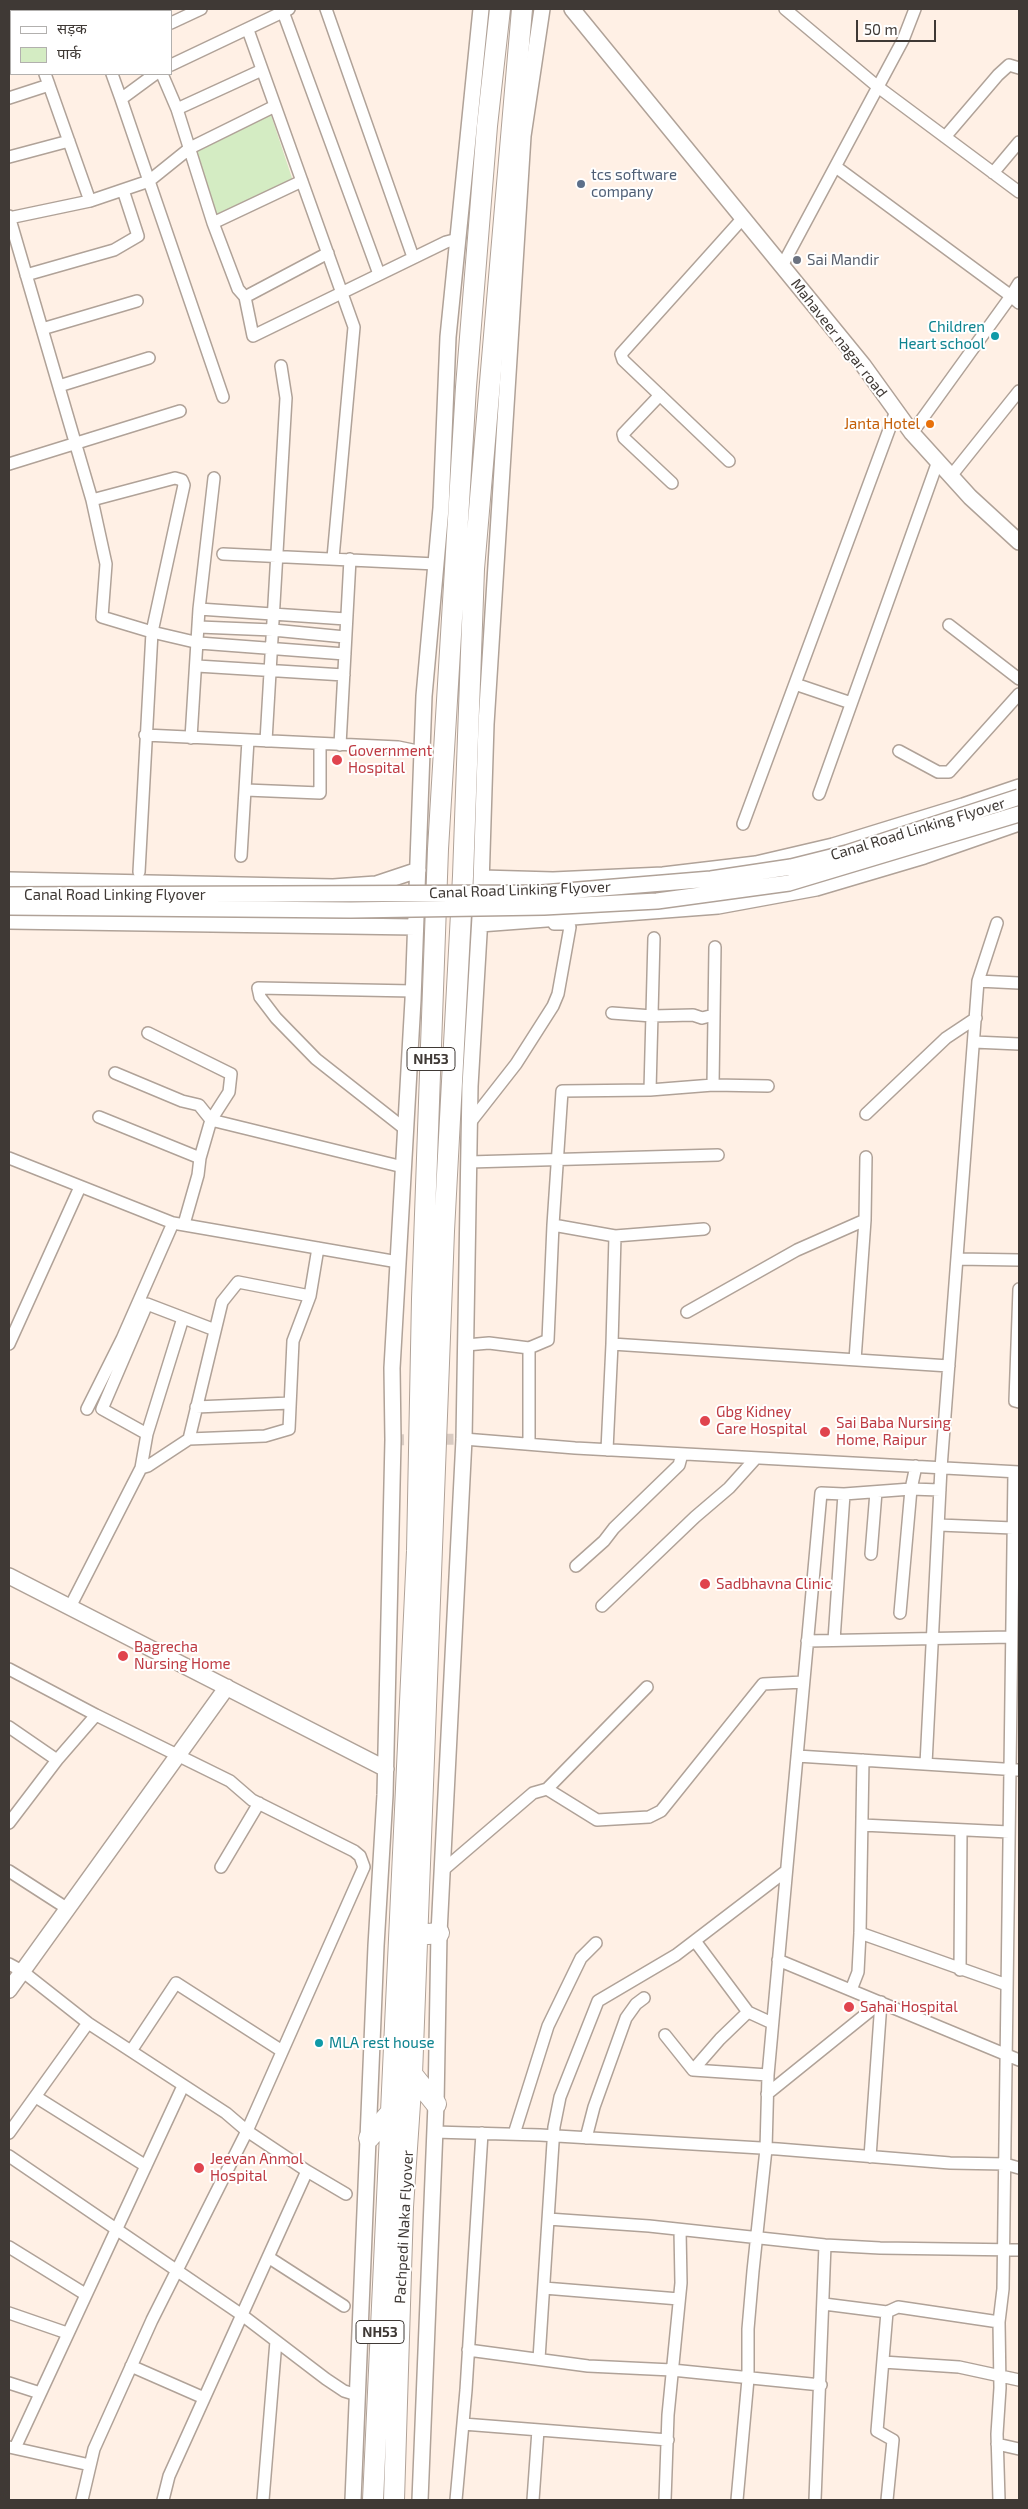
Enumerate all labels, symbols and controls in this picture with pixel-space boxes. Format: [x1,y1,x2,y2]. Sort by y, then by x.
legend [10,10,172,75]
scale bar [858,10,938,42]
text: सड़क [57,19,87,37]
text: 50 m [864,20,898,38]
text: पार्क [57,44,81,62]
place label: tcs software company [591,166,677,201]
marker: tcs software company [575,178,587,190]
place label: Sai Mandir [807,251,879,269]
marker: Sai Mandir [791,254,803,266]
street label: Mahaveer nagar road [787,275,891,401]
place label: Children Heart school [898,318,985,353]
marker: Children Heart school [989,330,1001,342]
place label: Janta Hotel [844,415,920,433]
marker: Janta Hotel [924,418,936,430]
place label: Government Hospital [348,742,432,777]
marker: Government Hospital [330,753,344,767]
street label: Canal Road Linking Flyover [828,794,1008,864]
street label: Canal Road Linking Flyover [429,878,611,902]
street label: Canal Road Linking Flyover [24,886,206,904]
road number: NH53 [407,1048,455,1070]
place label: Gbg Kidney Care Hospital [716,1403,807,1438]
marker: Gbg Kidney Care Hospital [698,1414,712,1428]
place label: Sai Baba Nursing Home, Raipur [836,1414,951,1449]
marker: Sai Baba Nursing Home, Raipur [818,1425,832,1439]
place label: Sadbhavna Clinic [716,1575,831,1593]
marker: Sadbhavna Clinic [698,1577,712,1591]
place label: Bagrecha Nursing Home [134,1638,231,1673]
marker: Bagrecha Nursing Home [116,1649,130,1663]
place label: Sahai Hospital [860,1998,958,2016]
marker: Sahai Hospital [842,2000,856,2014]
place label: MLA rest house [329,2034,435,2052]
marker: MLA rest house [313,2037,325,2049]
place label: Jeevan Anmol Hospital [210,2150,303,2185]
street label: Pachpedi Naka Flyover [391,2150,417,2304]
marker: Jeevan Anmol Hospital [192,2161,206,2175]
road number: NH53 [356,2320,404,2344]

